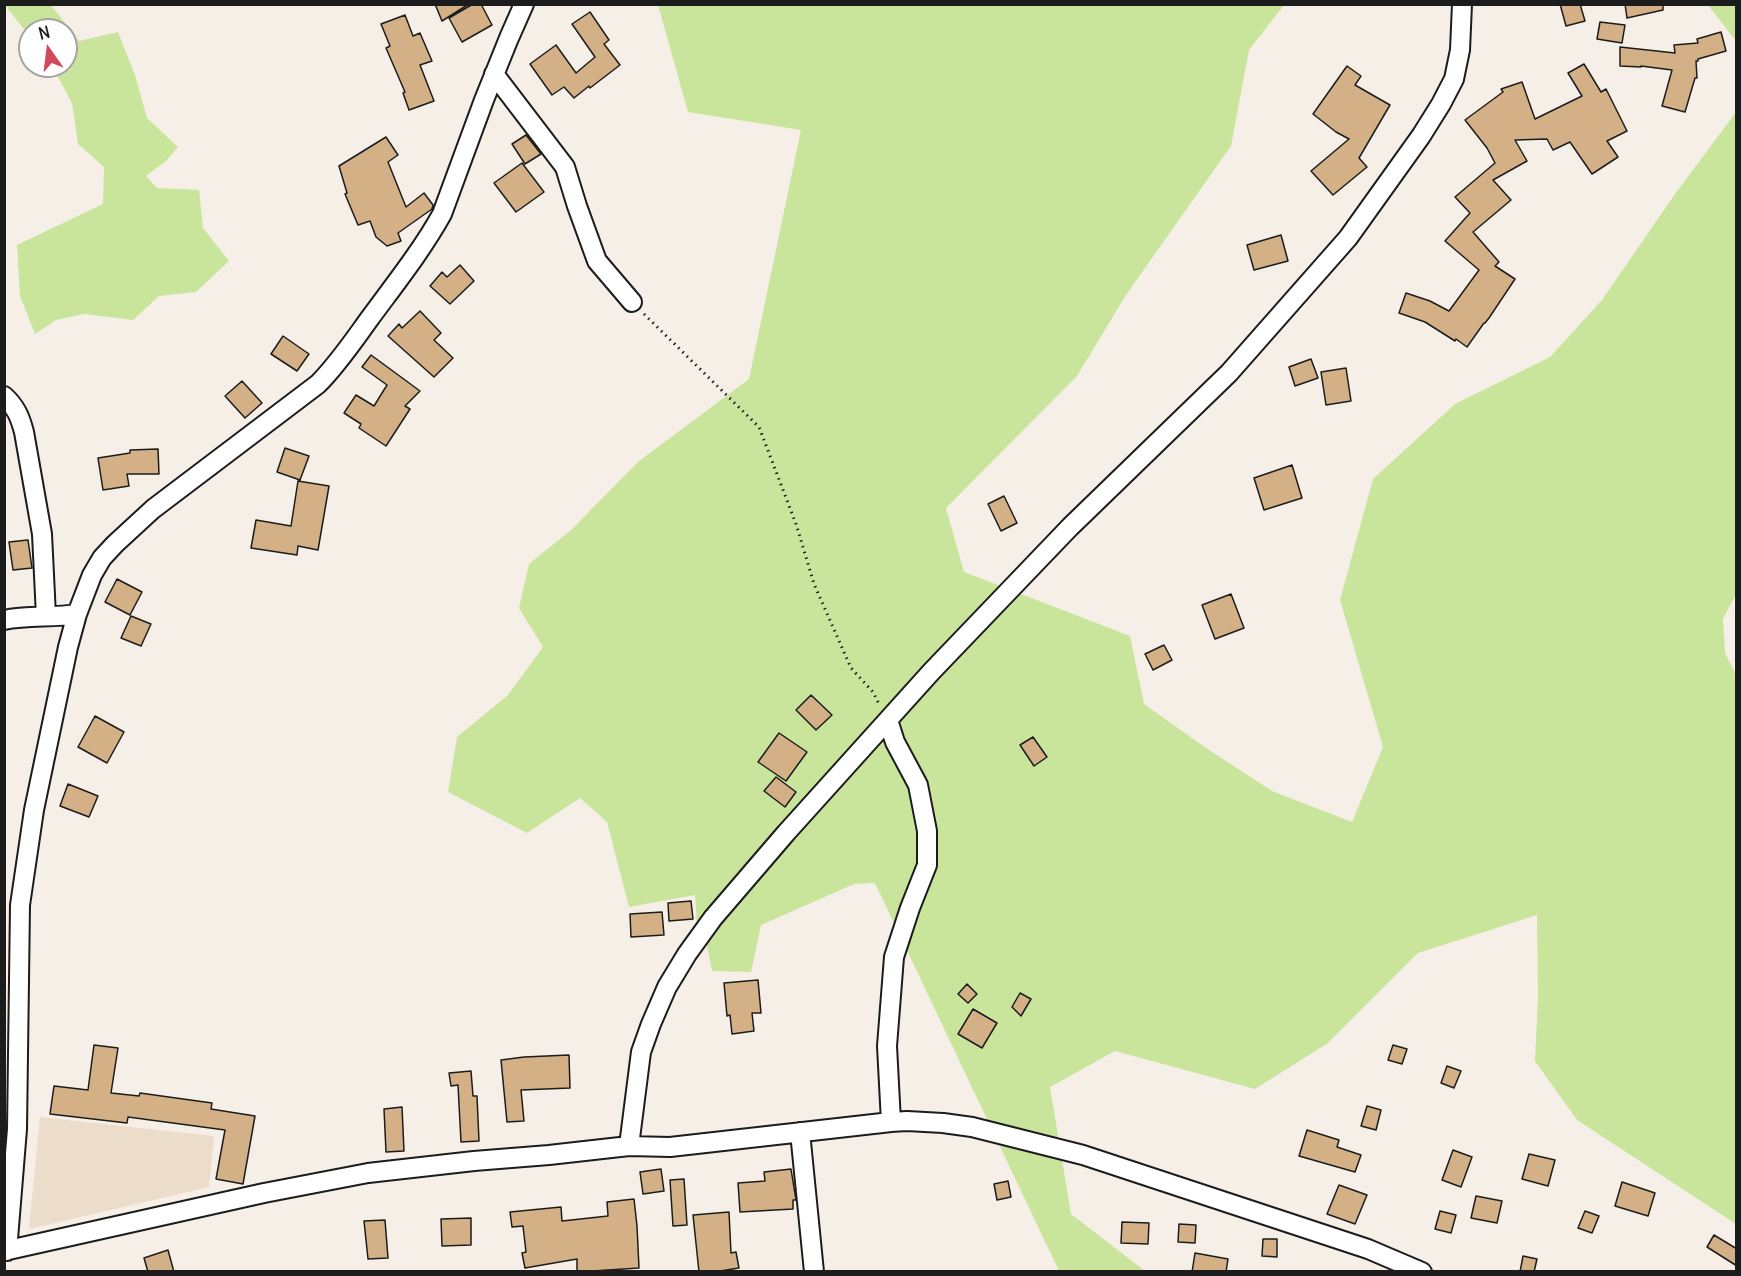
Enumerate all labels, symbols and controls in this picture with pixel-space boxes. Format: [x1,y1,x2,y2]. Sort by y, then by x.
north arrow [18,18,78,78]
text: N [36,21,52,44]

